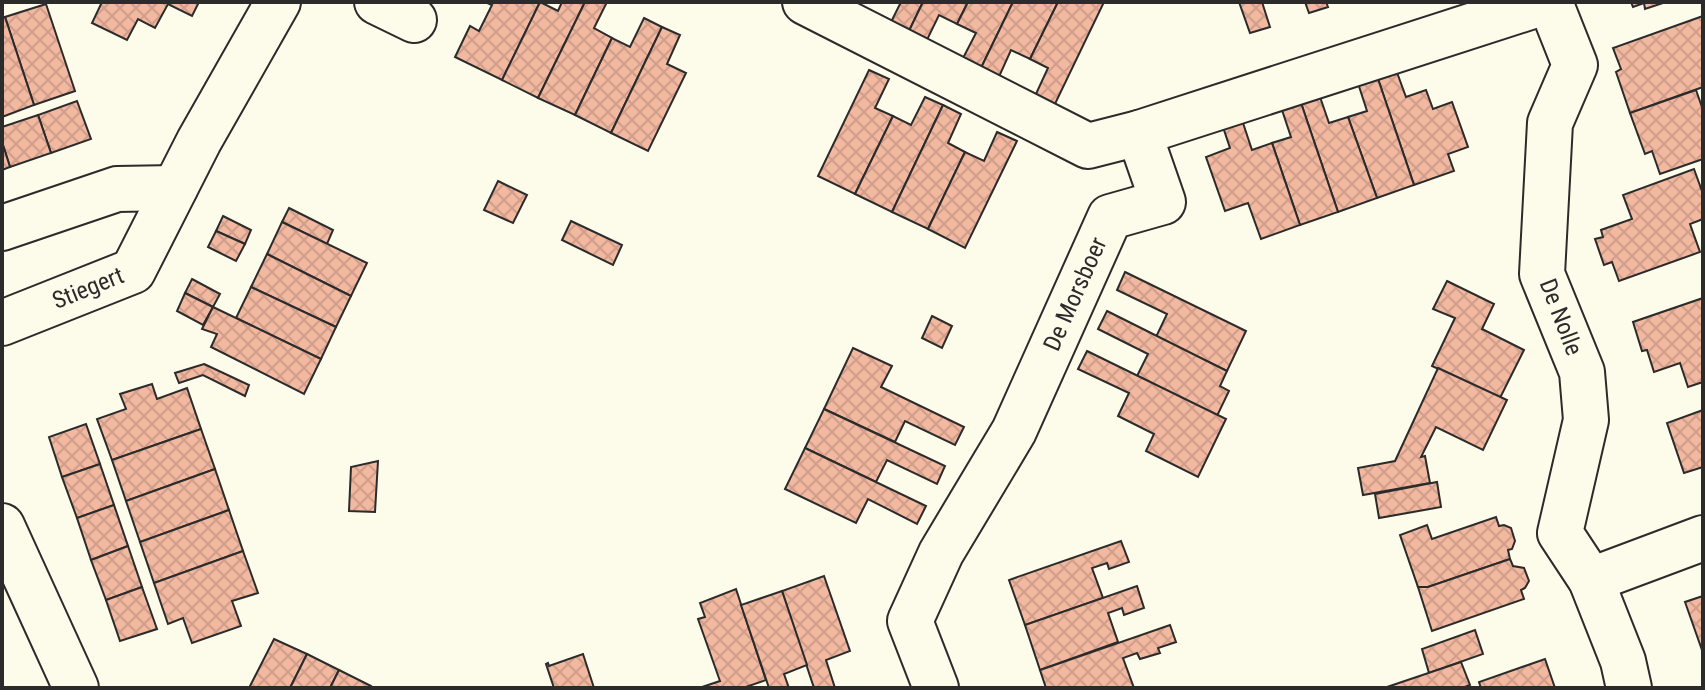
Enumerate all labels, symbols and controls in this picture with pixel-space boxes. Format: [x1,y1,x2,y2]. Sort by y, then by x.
street label: De Morsboer [1038,233,1112,355]
street label: Stiegert [48,261,128,315]
street label: De Nolle [1534,275,1588,359]

